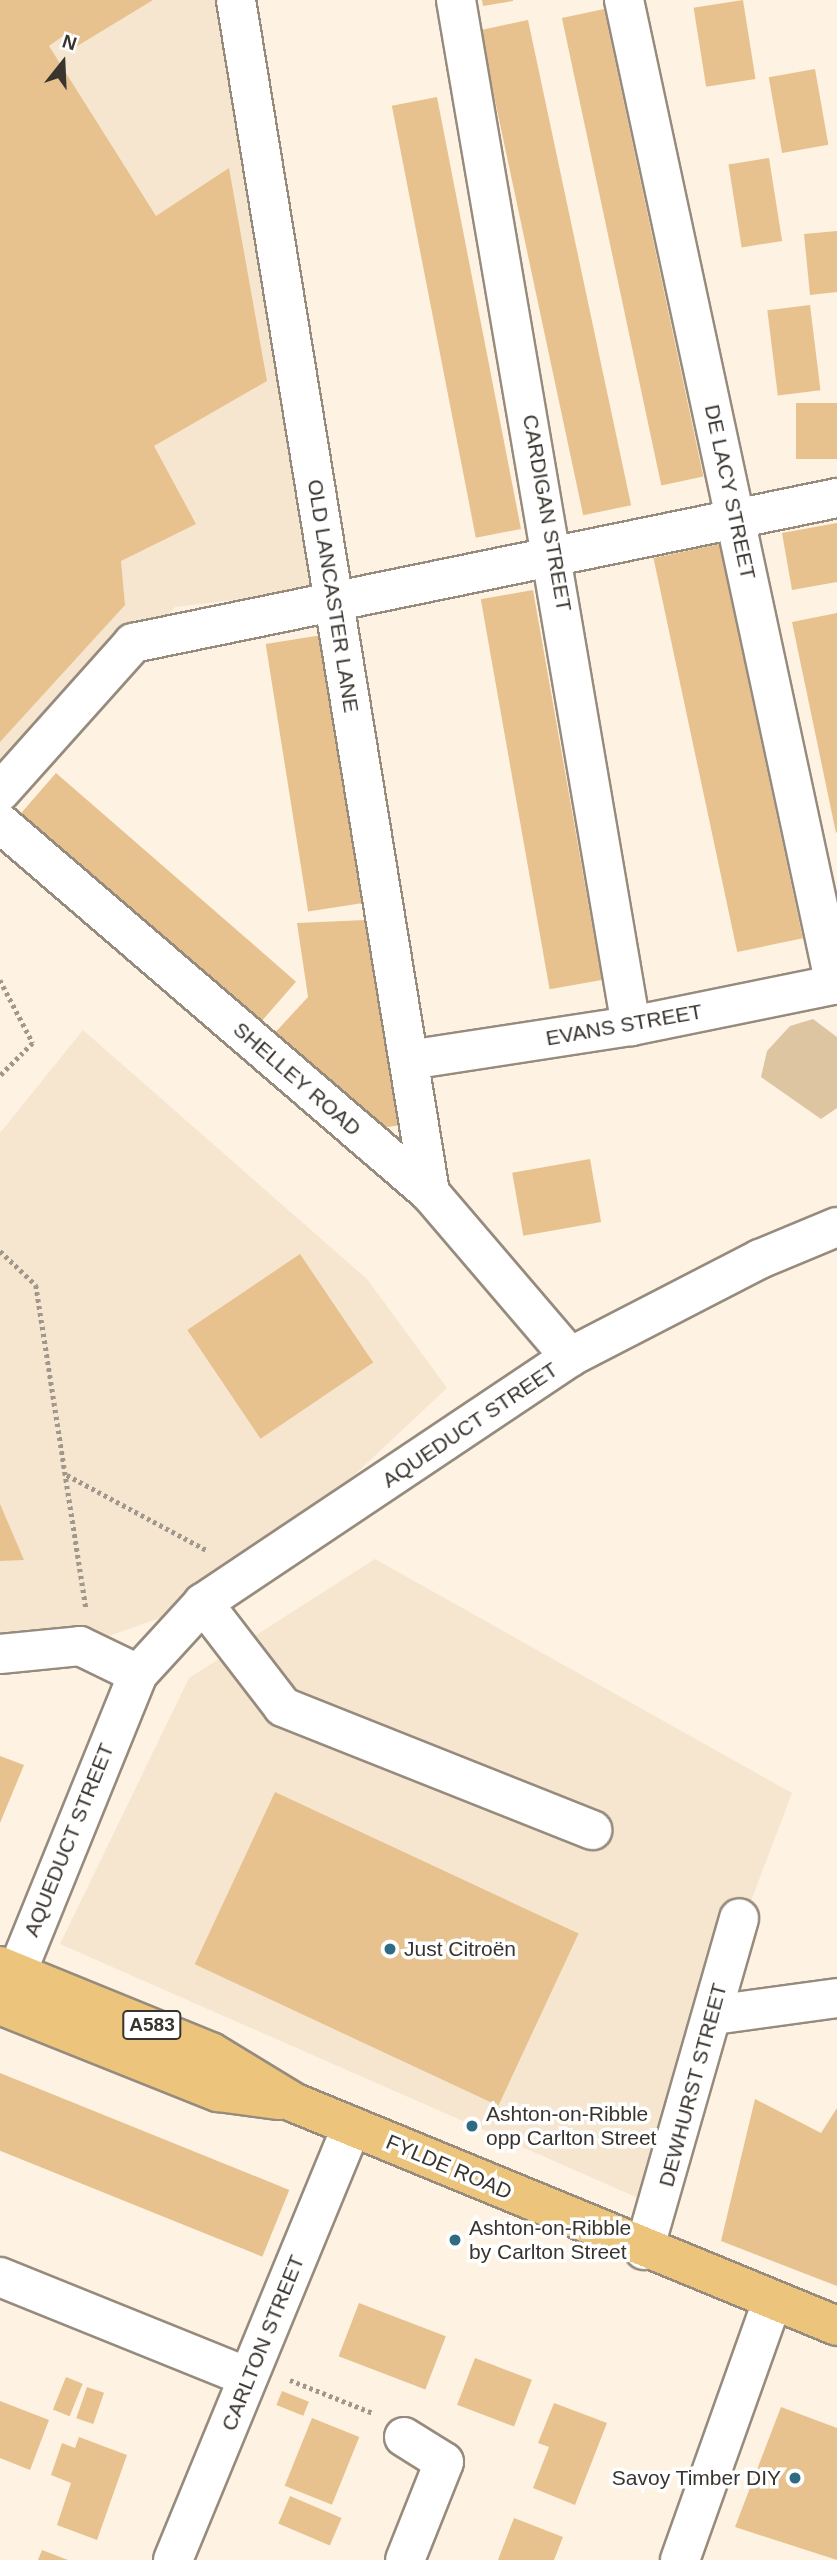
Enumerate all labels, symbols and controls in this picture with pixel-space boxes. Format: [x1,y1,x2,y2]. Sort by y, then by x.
north arrow [28,28,98,98]
text: N [60,30,79,55]
street label: DE LACY STREET [699,402,761,582]
street label: CARDIGAN STREET [517,413,577,613]
street label: OLD LANCASTER LANE [302,478,364,714]
street label: EVANS STREET [544,999,704,1051]
street label: SHELLEY ROAD [228,1017,366,1141]
street label: AQUEDUCT STREET [377,1357,563,1493]
street label: AQUEDUCT STREET [19,1740,119,1940]
place label: Just Citroën [404,1936,516,1962]
marker: Just Citroën [382,1941,398,1957]
street label: DEWHURST STREET [654,1980,732,2190]
road number: A583 [122,2010,182,2040]
place label: Ashton-on-Ribble opp Carlton Street [486,2101,656,2151]
marker: Ashton-on-Ribble opp Carlton Street [464,2118,480,2134]
street label: FYLDE ROAD [382,2129,516,2205]
place label: Ashton-on-Ribble by Carlton Street [469,2215,631,2265]
marker: Ashton-on-Ribble by Carlton Street [447,2232,463,2248]
street label: CARLTON STREET [216,2252,310,2434]
place label: Savoy Timber DIY [611,2465,781,2491]
marker: Savoy Timber DIY [787,2470,803,2486]

